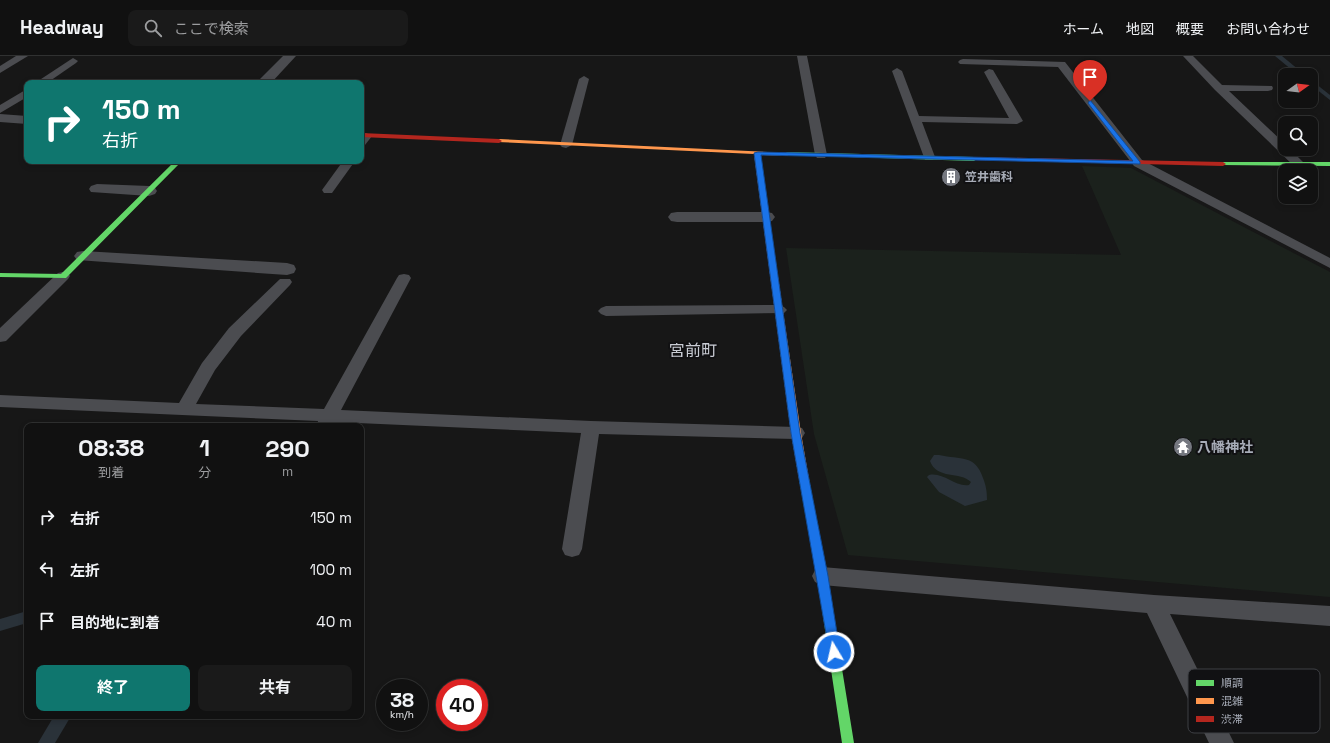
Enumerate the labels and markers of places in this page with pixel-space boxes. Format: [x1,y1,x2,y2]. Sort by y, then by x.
pin [1073,60,1107,101]
building icon: 笠井歯科 [940,166,962,188]
place label: 笠井歯科 [964,169,1013,185]
temple icon: 八幡神社 [1172,436,1194,458]
place label: 八幡神社 [1197,438,1253,456]

